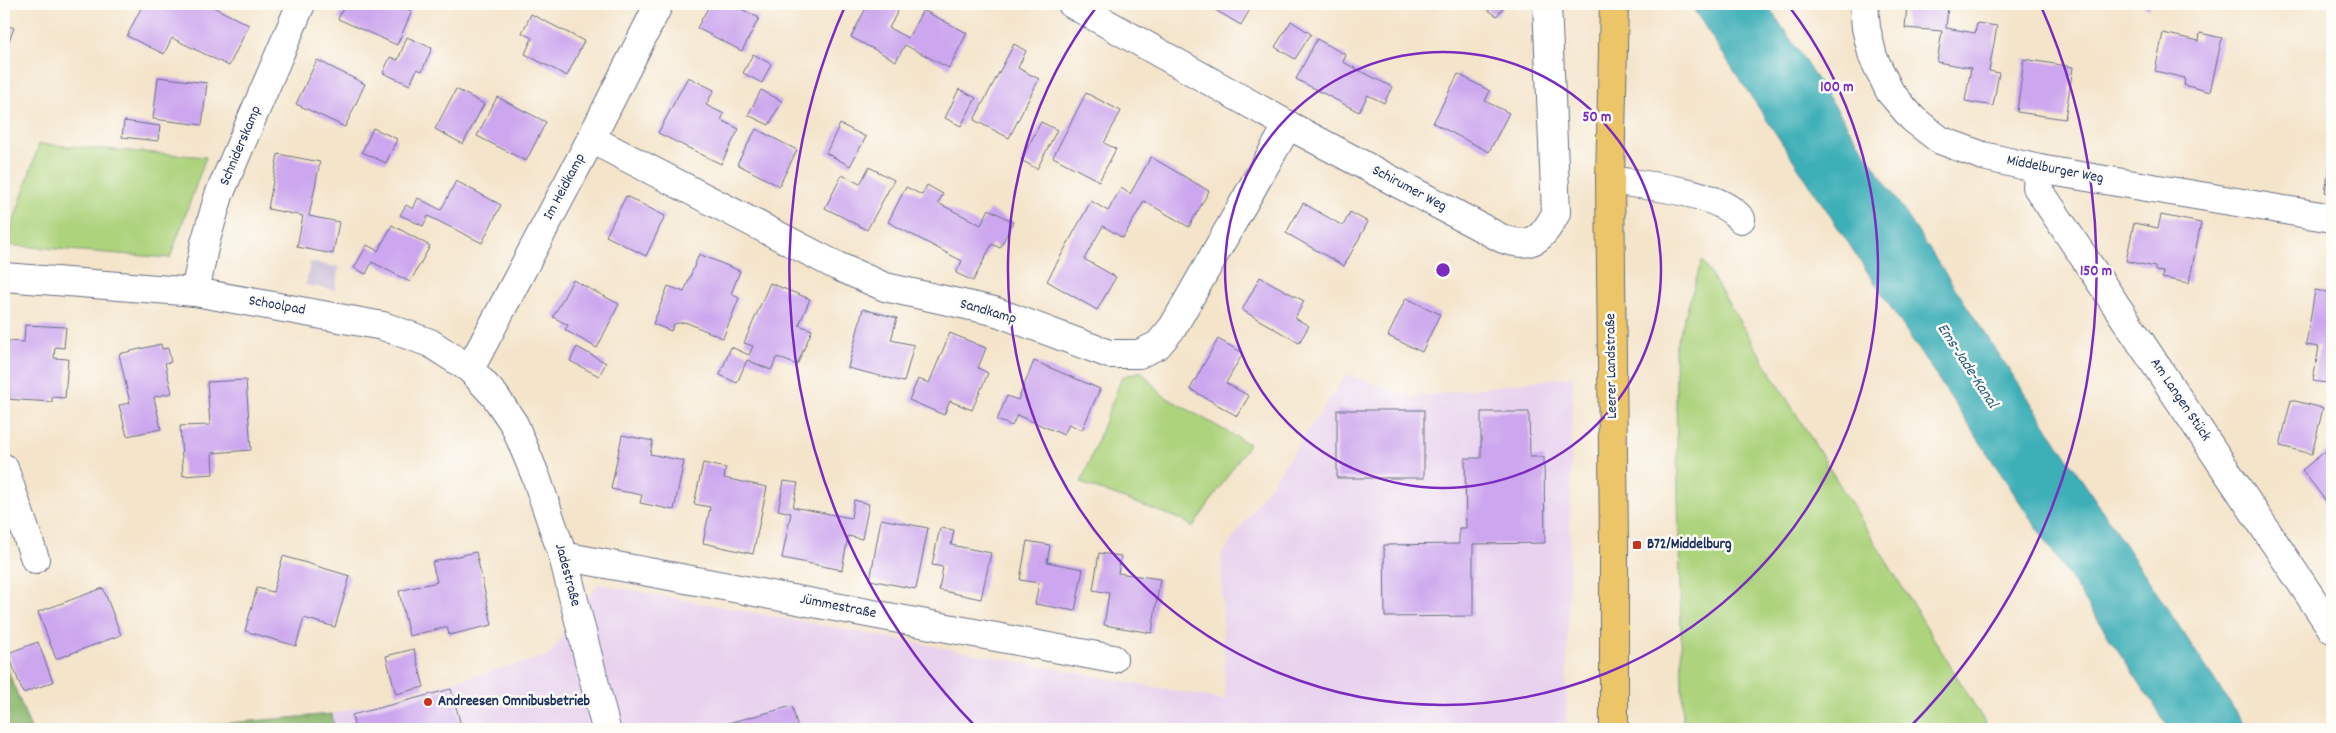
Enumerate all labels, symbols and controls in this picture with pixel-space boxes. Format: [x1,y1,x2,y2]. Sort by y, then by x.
text: 100 m [1820,77,1854,99]
street label: Schniderskamp [214,102,268,189]
text: 50 m [1583,107,1611,129]
street label: Im Heidkamp [538,150,592,224]
street label: Middelburger Weg [2005,150,2105,190]
street label: Schirumer Weg [1368,160,1450,218]
centre of rings [1434,261,1452,279]
text: 150 m [2080,261,2112,283]
street label: Schoolpad [247,290,307,322]
street label: Sandkamp [957,293,1019,331]
street label: Leerer Landstraße [1600,313,1624,419]
water label: Ems-Jade-Kanal [1931,319,2004,414]
street label: Am Langen Stück [2144,354,2216,446]
place label: B72/Middelburg [1647,534,1732,556]
marker: B72/Middelburg [1631,539,1643,551]
street label: Jadestraße [548,541,586,609]
street label: Jümmestraße [798,589,878,625]
place label: Andreesen Omnibusbetrieb [438,691,591,713]
marker: Andreesen Omnibusbetrieb [422,696,434,708]

